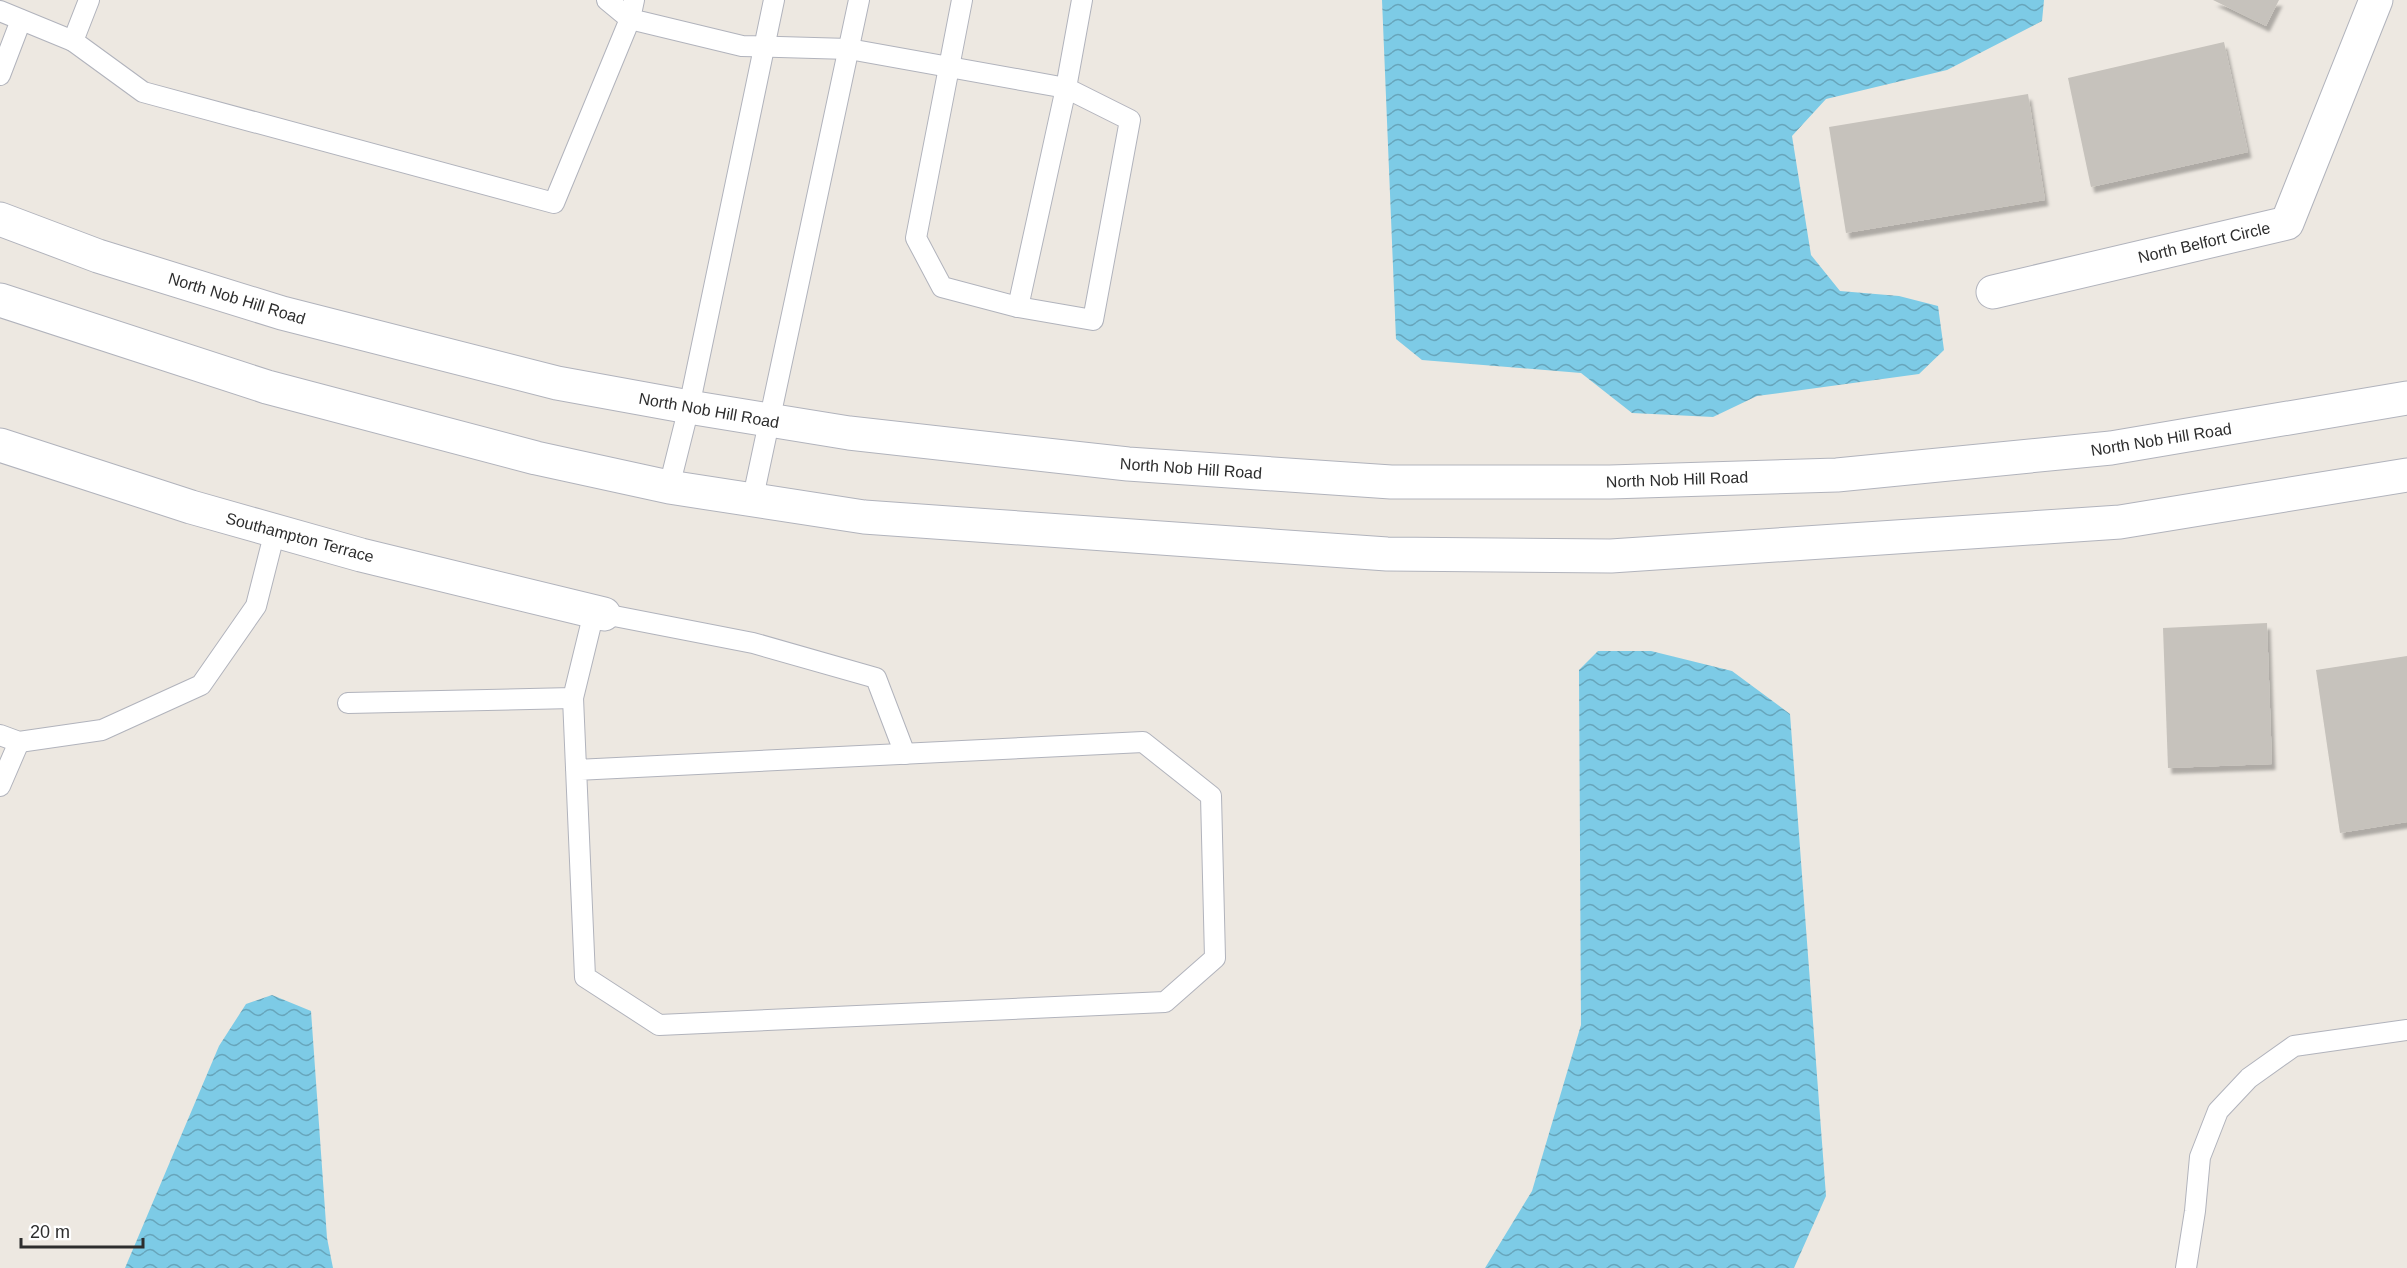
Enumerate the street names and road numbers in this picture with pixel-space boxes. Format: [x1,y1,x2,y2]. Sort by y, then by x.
street label: North Belfort Circle [2136,219,2272,266]
street label: North Nob Hill Road [166,270,307,327]
street label: North Nob Hill Road [637,390,780,431]
street label: North Nob Hill Road [2089,420,2233,459]
street label: North Nob Hill Road [1119,455,1263,482]
street label: North Nob Hill Road [1606,469,1748,490]
street label: Southampton Terrace [224,510,376,565]

